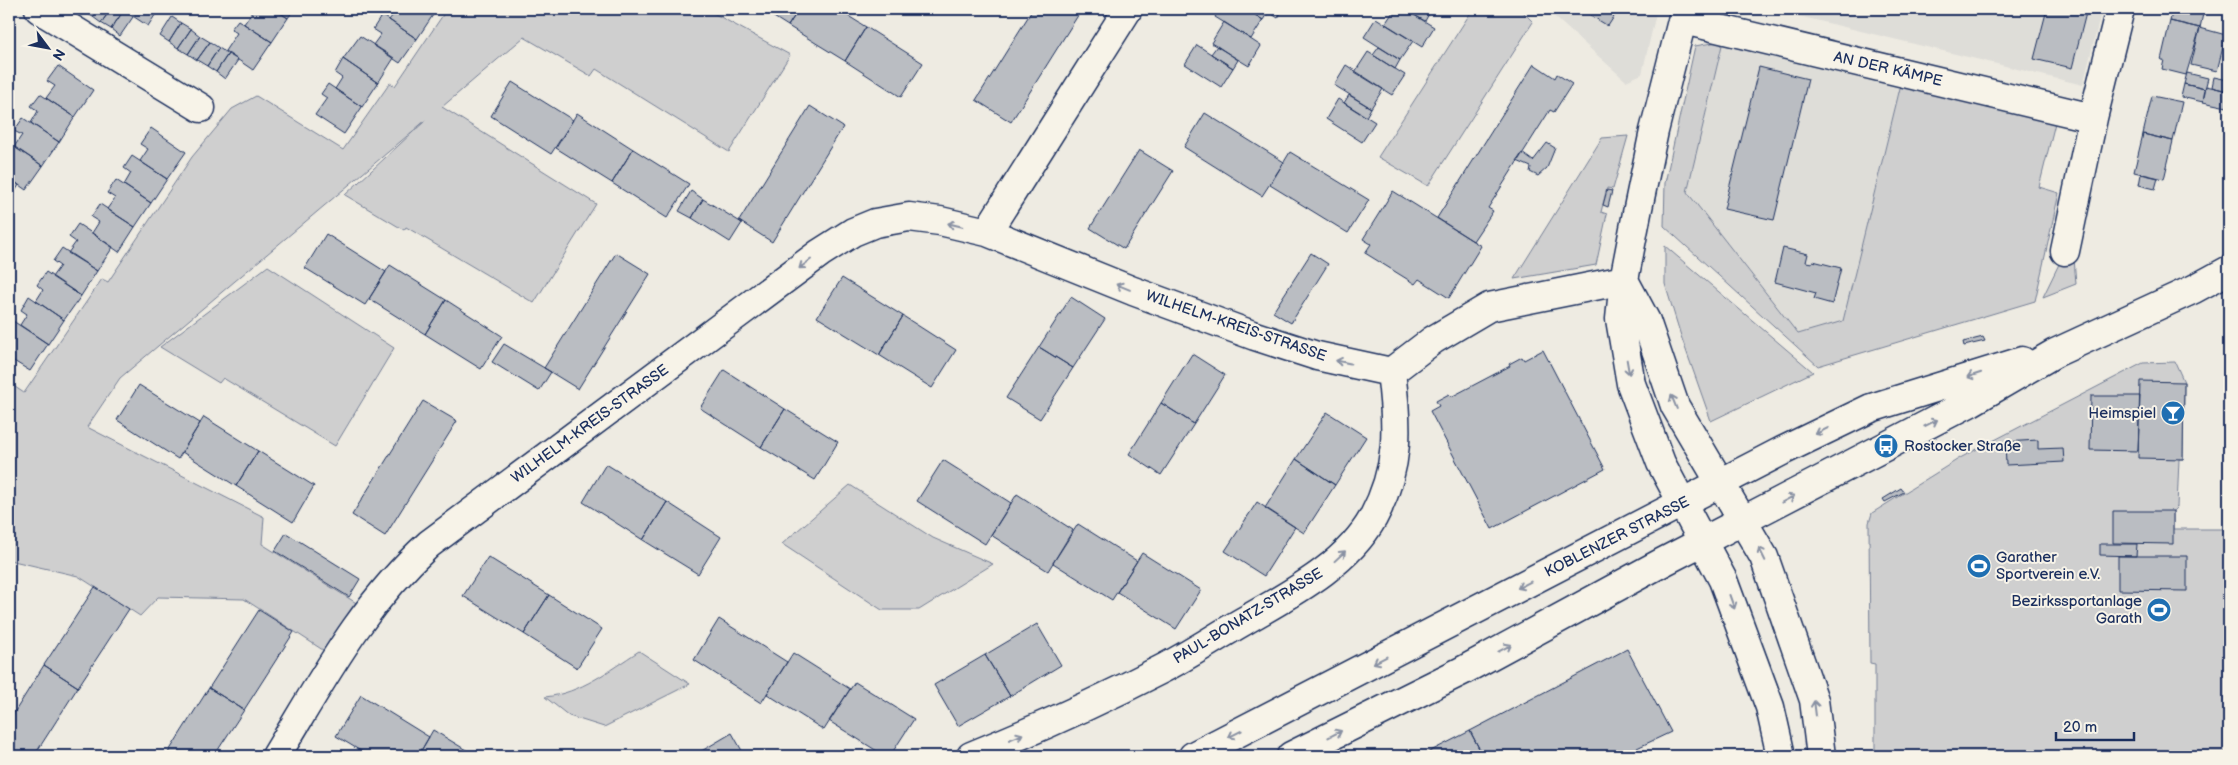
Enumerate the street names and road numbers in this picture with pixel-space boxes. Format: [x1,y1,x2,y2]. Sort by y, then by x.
street label: AN DER KÄMPE [1832,47,1944,91]
street label: WILHELM-KREIS-STRASSE [1143,286,1329,366]
street label: WILHELM-KREIS-STRASSE [508,360,673,488]
street label: KOBLENZER STRASSE [1541,492,1693,582]
street label: PAUL-BONATZ-STRASSE [1170,564,1326,668]

